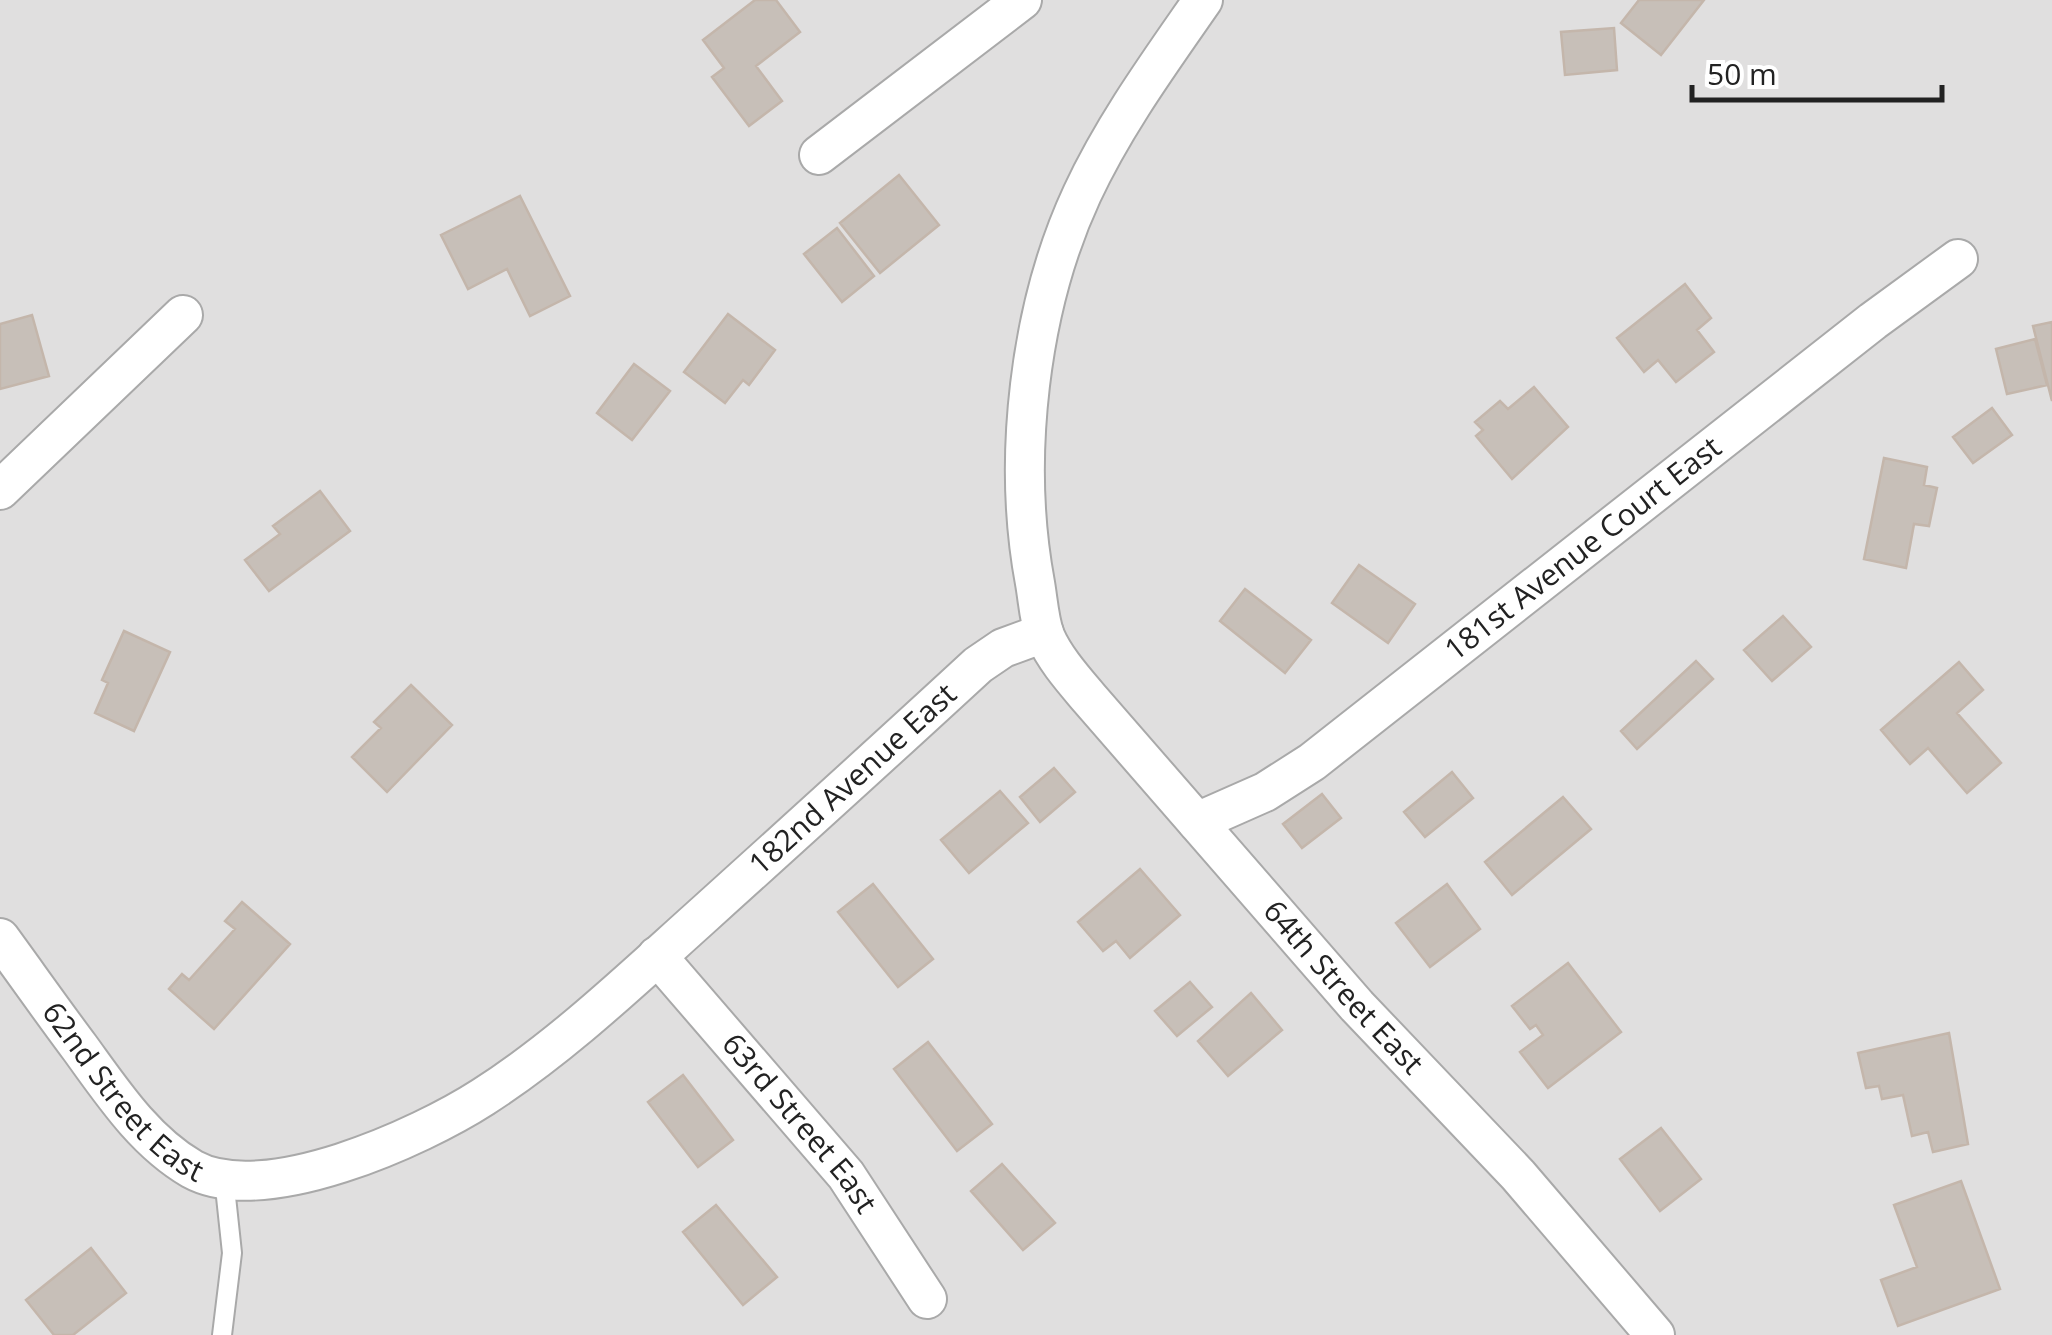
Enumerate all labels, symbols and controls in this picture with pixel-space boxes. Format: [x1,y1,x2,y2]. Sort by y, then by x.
scale bar [1692,40,1942,102]
text: 50 m [1707,53,1777,94]
street label: 181st Avenue Court East [1436,426,1729,669]
street label: 182nd Avenue East [739,673,964,883]
street label: 64th Street East [1255,891,1433,1082]
street label: 62nd Street East [34,993,211,1191]
street label: 63rd Street East [714,1024,887,1221]

